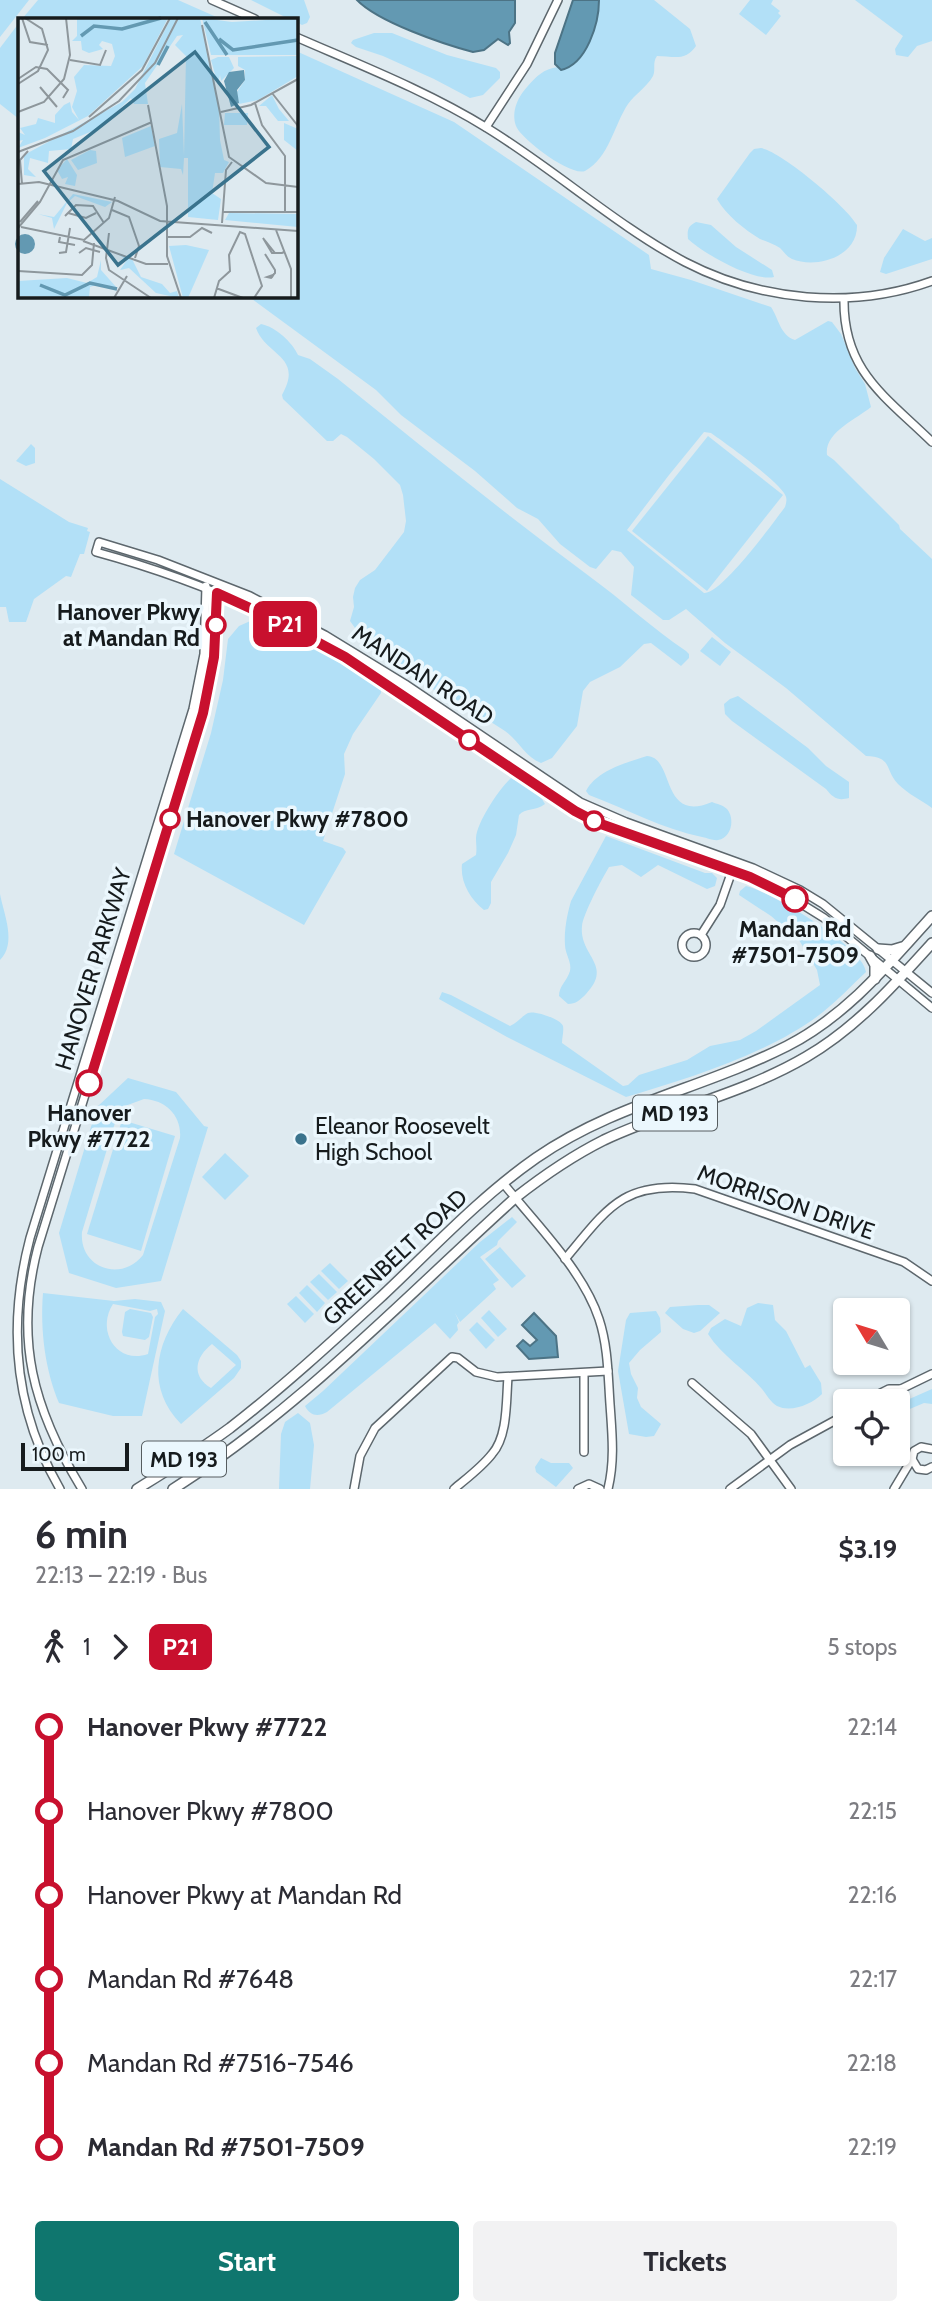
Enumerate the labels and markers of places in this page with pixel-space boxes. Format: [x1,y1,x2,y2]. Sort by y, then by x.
place label: Hanover Pkwy at Mandan Rd [57,598,201,652]
marker: Hanover Pkwy at Mandan Rd [206,615,226,635]
unlabelled marker [459,730,479,750]
place label: Hanover Pkwy #7800 [186,805,409,833]
marker: Hanover Pkwy #7800 [160,809,180,829]
unlabelled marker [584,811,604,831]
marker: Mandan Rd #7501-7509 [782,886,808,912]
place label: Mandan Rd #7501-7509 [731,915,859,969]
marker: Hanover Pkwy #7722 [76,1070,102,1096]
place label: Hanover Pkwy #7722 [27,1099,151,1153]
place label: Eleanor Roosevelt High School [315,1112,490,1166]
marker: Eleanor Roosevelt High School [293,1131,309,1147]

